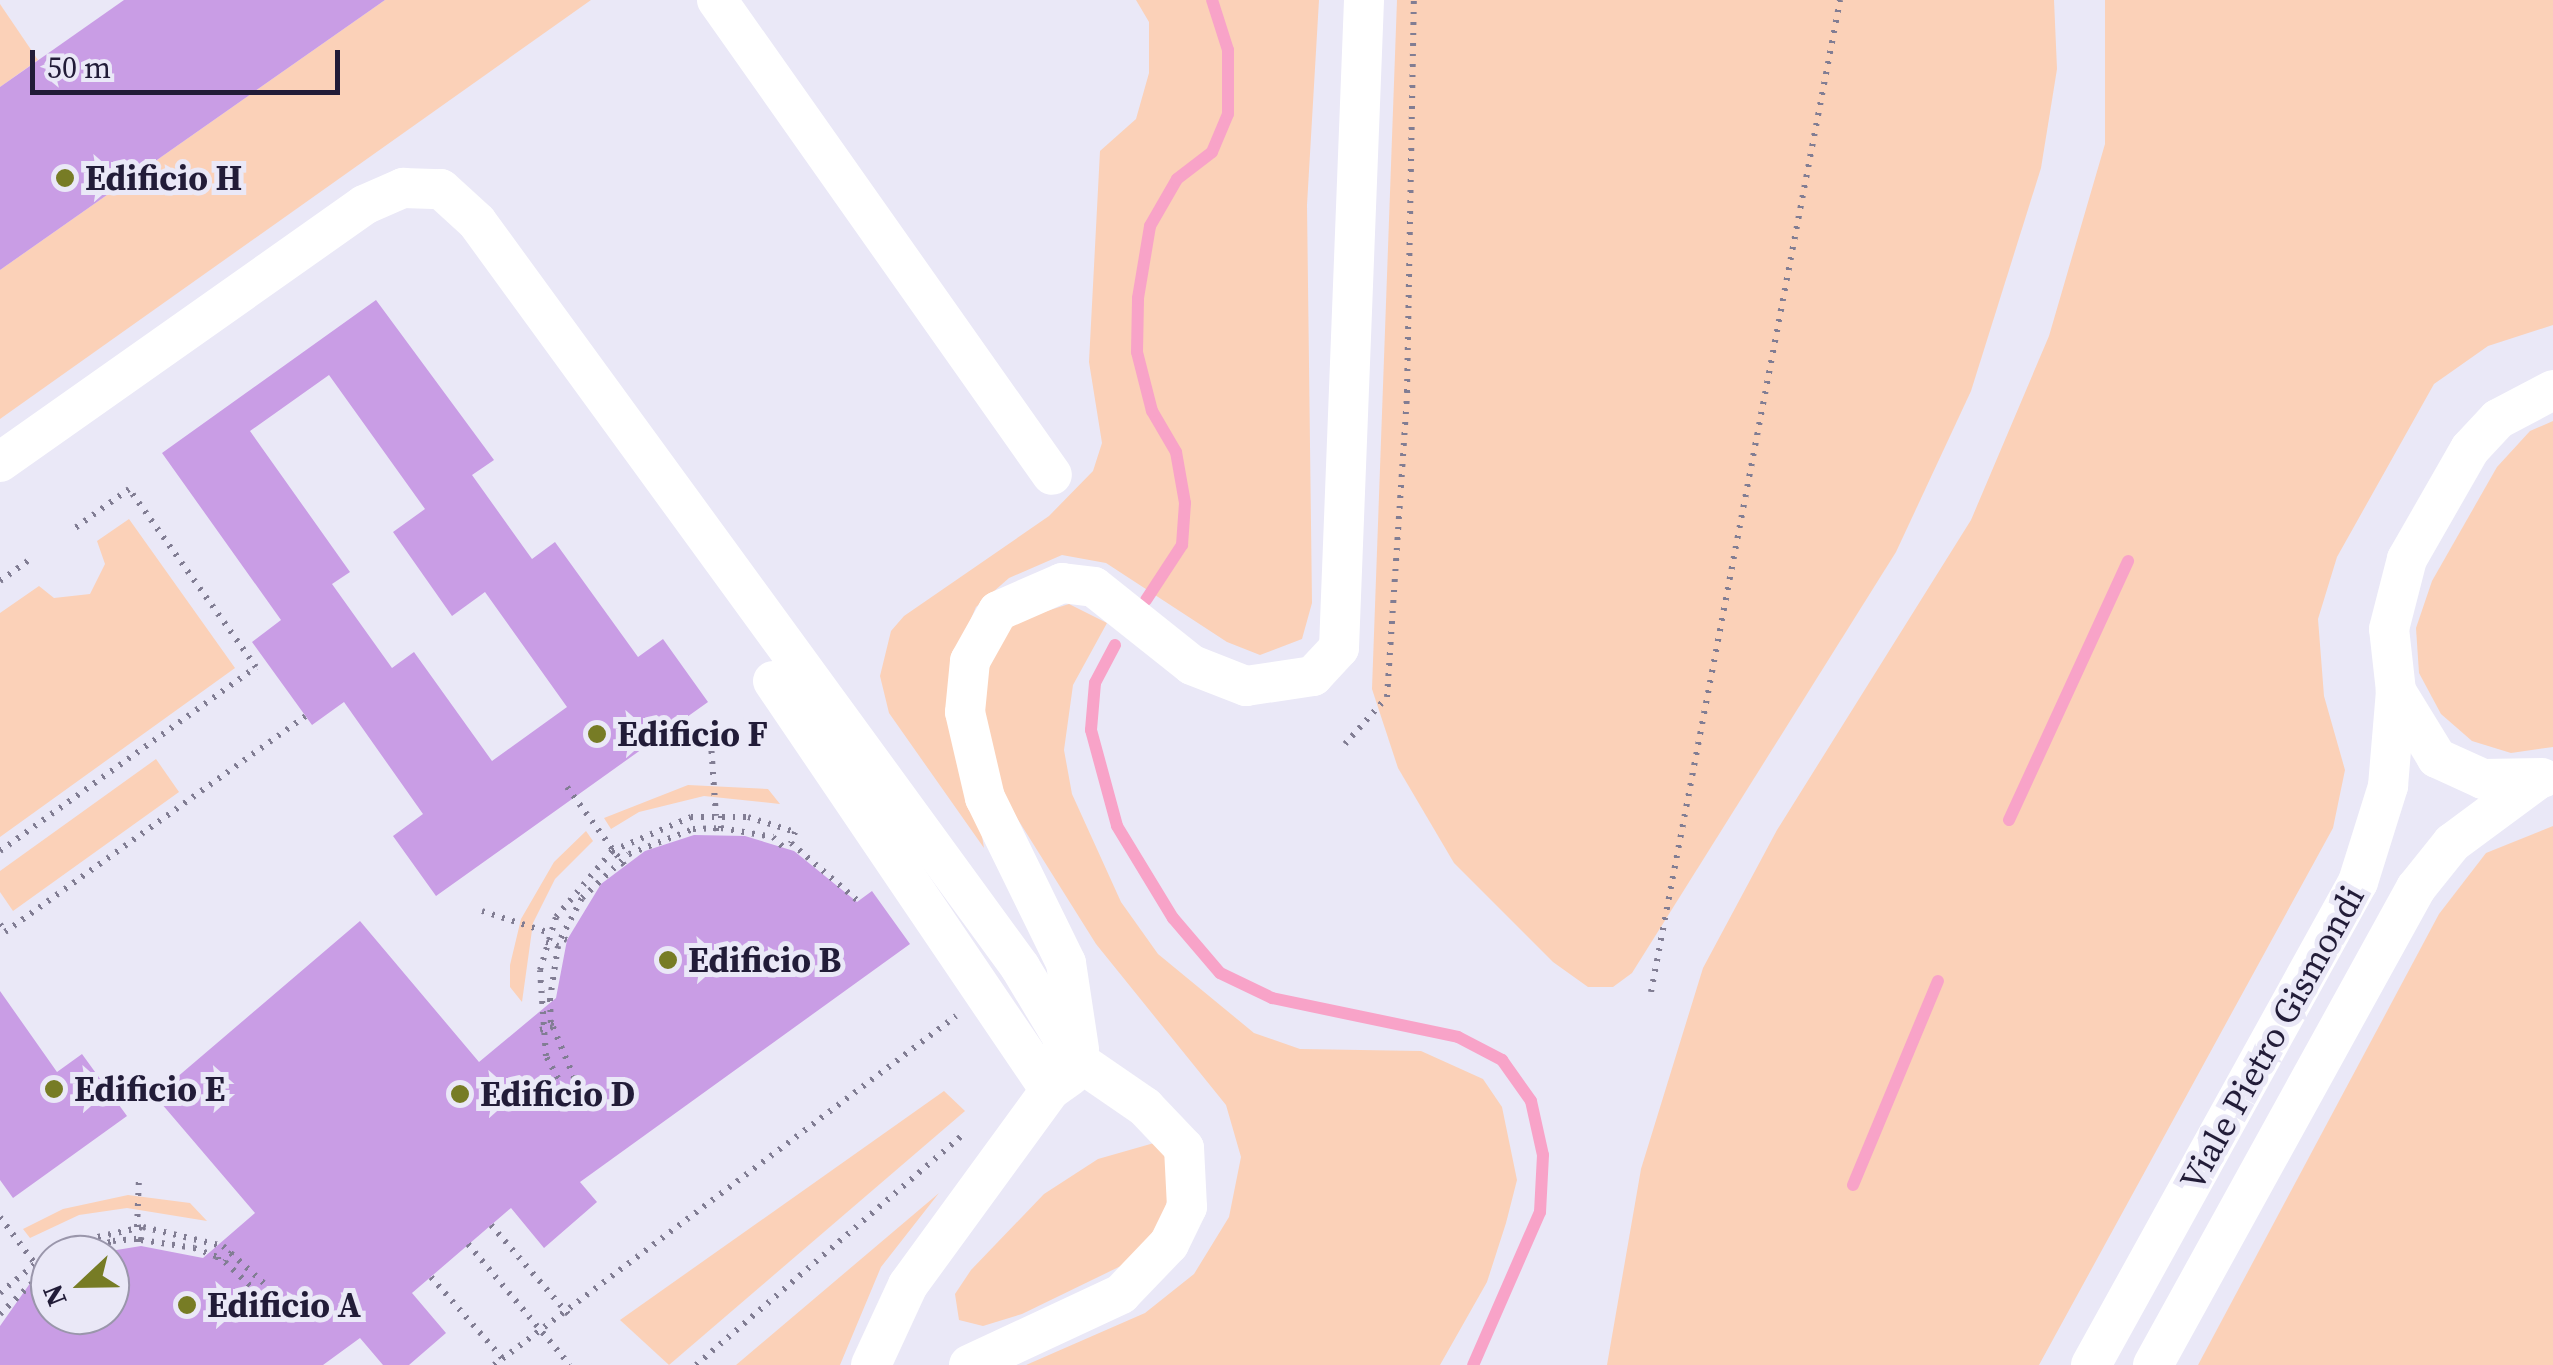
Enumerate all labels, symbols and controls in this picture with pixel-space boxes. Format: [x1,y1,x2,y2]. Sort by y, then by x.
scale bar [35,30,345,92]
text: 50 m [47,47,111,88]
place label: Edificio H [85,157,242,199]
marker: Edificio H [54,167,76,189]
place label: Edificio F [617,713,768,755]
marker: Edificio F [586,723,608,745]
street label: Viale Pietro Gismondi [2171,879,2373,1197]
place label: Edificio B [688,939,841,981]
marker: Edificio B [657,949,679,971]
place label: Edificio E [74,1068,225,1110]
place label: Edificio D [480,1073,635,1115]
marker: Edificio E [43,1078,65,1100]
marker: Edificio D [449,1083,471,1105]
north arrow [30,1235,130,1335]
text: N [33,1279,75,1312]
place label: Edificio A [207,1284,361,1326]
marker: Edificio A [176,1294,198,1316]

